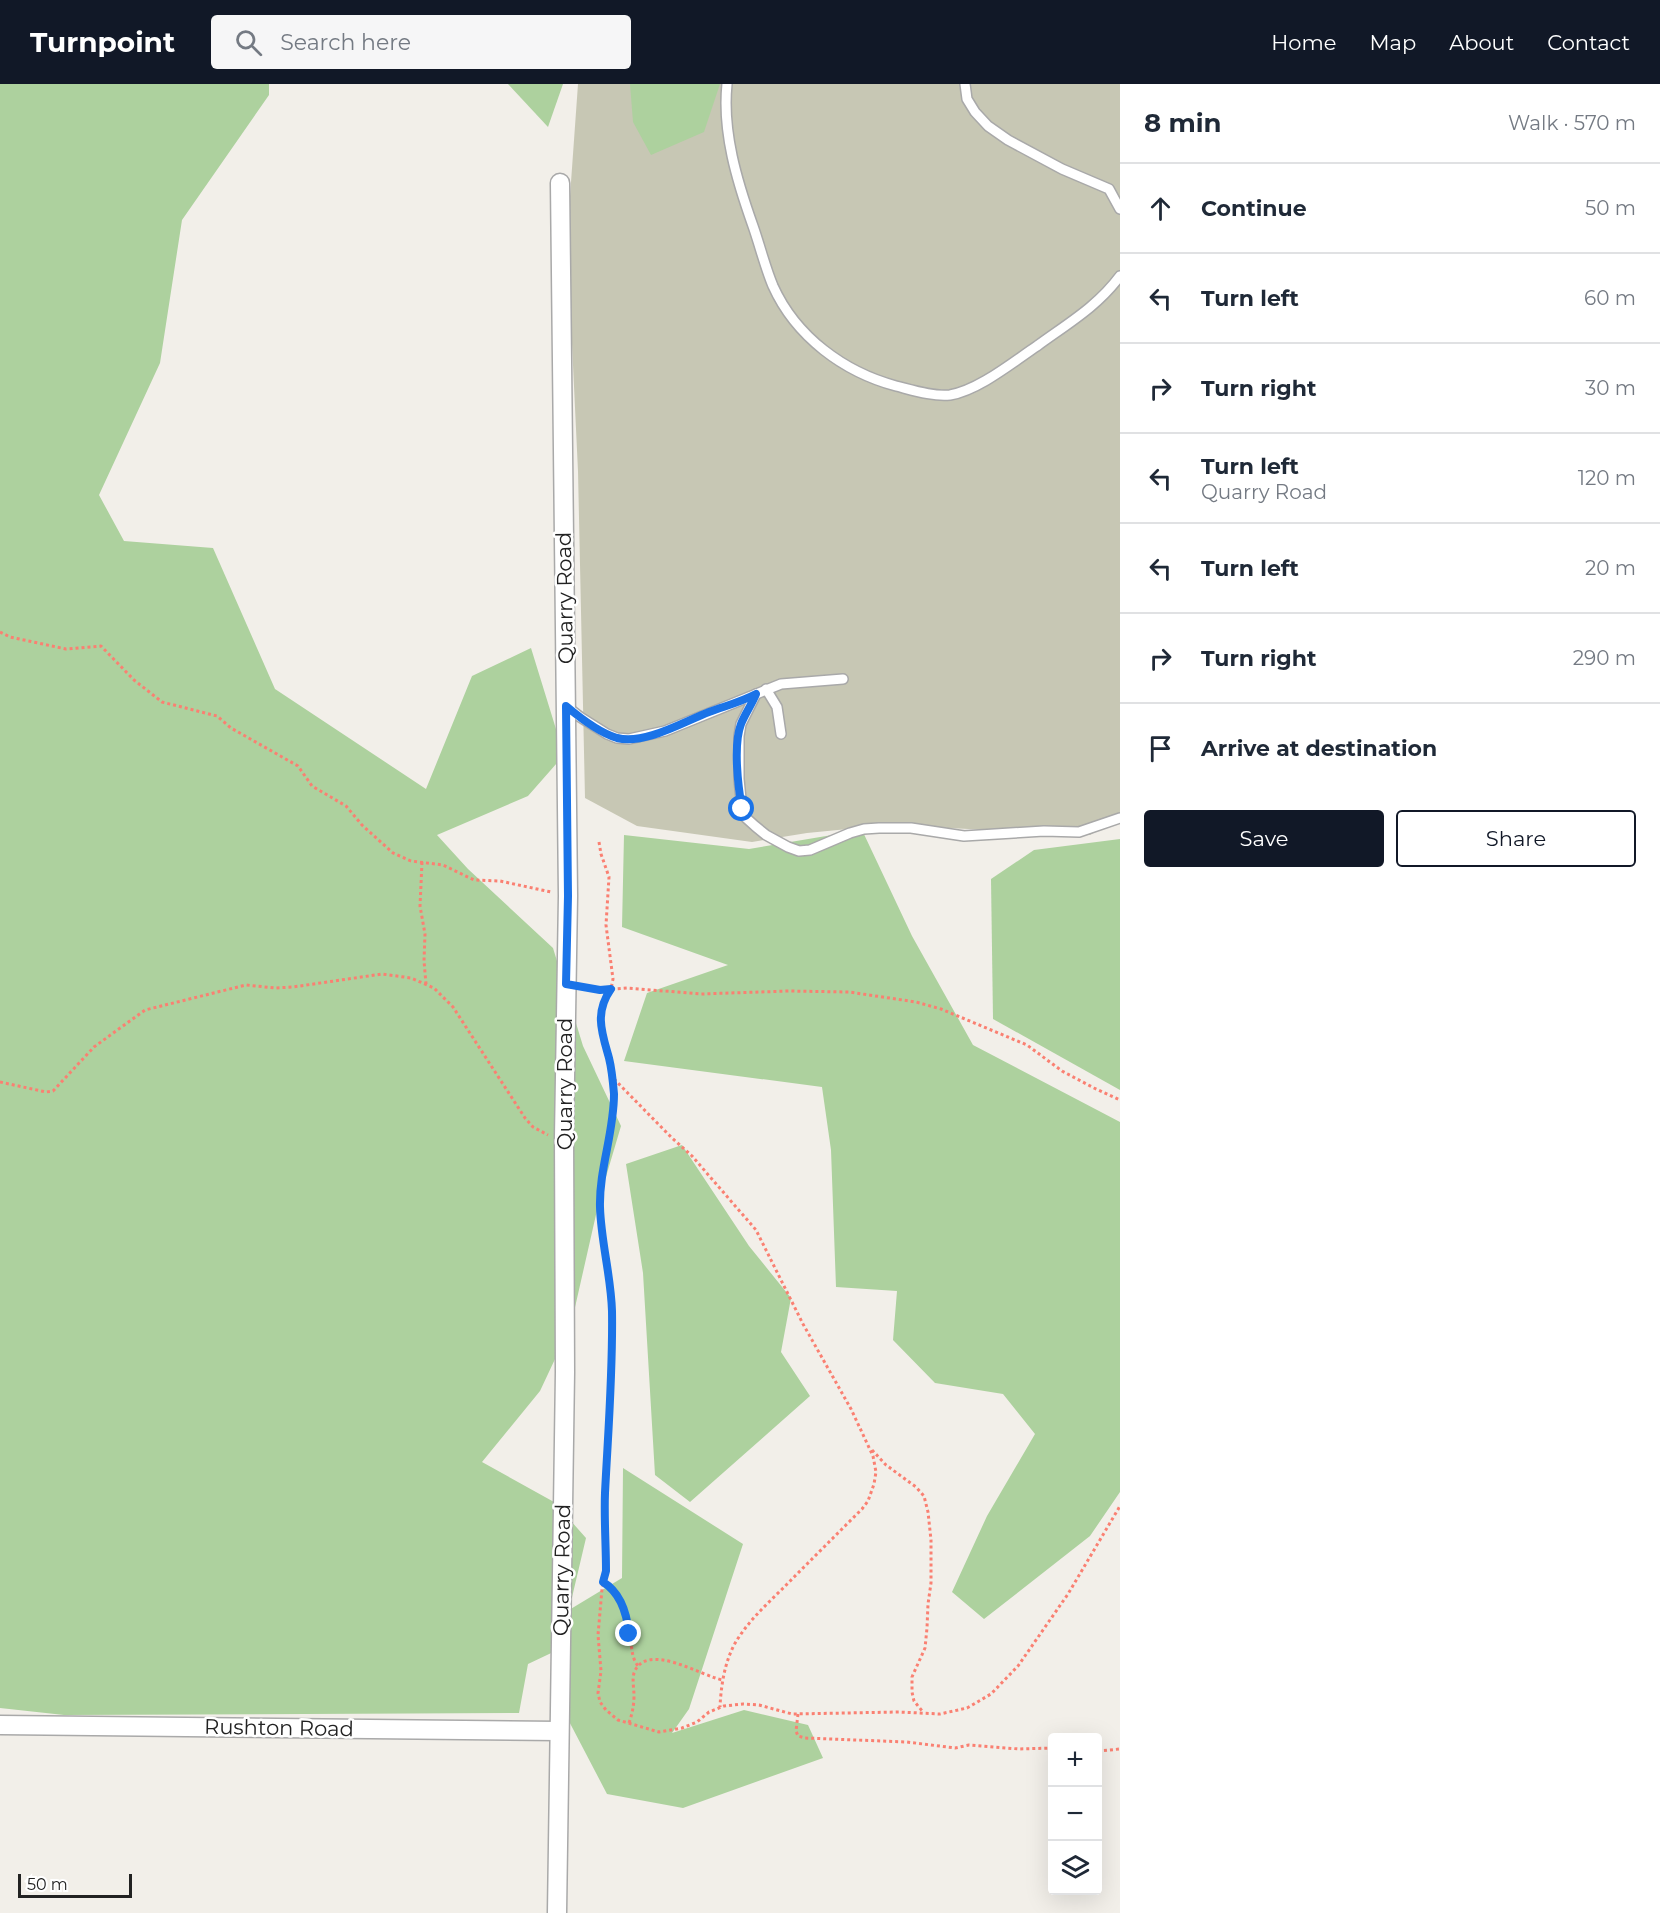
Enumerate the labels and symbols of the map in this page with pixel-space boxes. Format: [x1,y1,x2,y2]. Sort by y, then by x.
street label: Quarry Road [551,532,578,664]
route start [728,795,754,821]
street label: Quarry Road [552,1018,577,1150]
street label: Quarry Road [548,1504,575,1636]
route end [615,1620,641,1646]
street label: Rushton Road [204,1714,354,1741]
scale bar [18,1871,132,1898]

